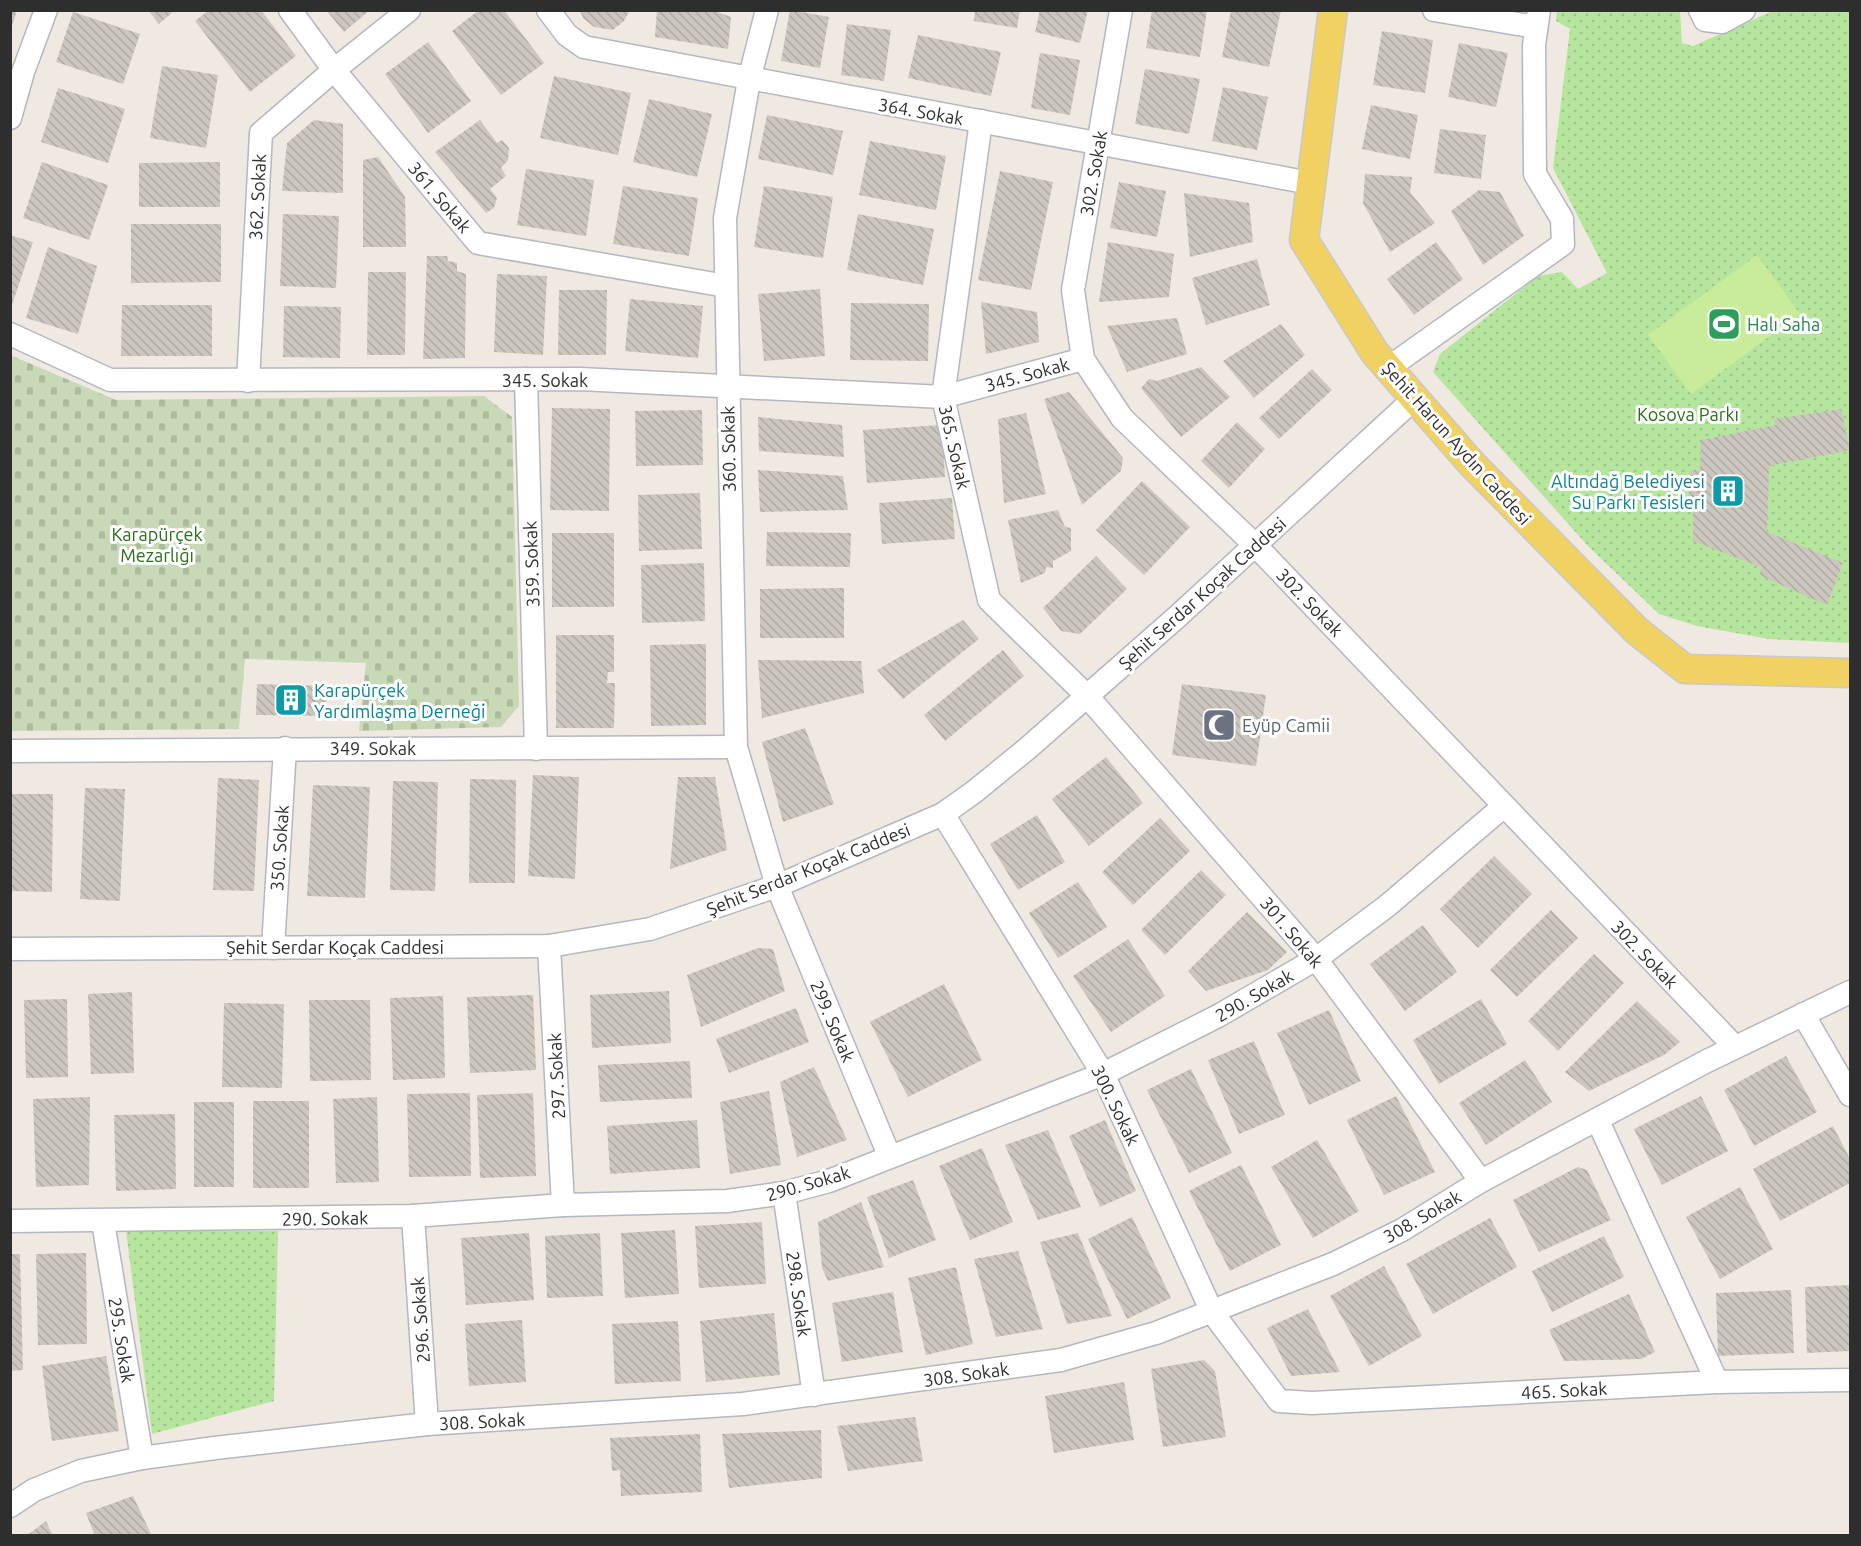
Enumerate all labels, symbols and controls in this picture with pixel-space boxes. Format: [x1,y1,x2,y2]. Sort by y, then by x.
street label: 364. Sokak [877,94,965,128]
street label: 302. Sokak [1076,129,1110,217]
street label: 362. Sokak [245,153,269,241]
street label: 361. Sokak [405,157,475,237]
sports icon: Halı Saha [1706,306,1742,342]
place label: Halı Saha [1747,314,1820,334]
street label: 345. Sokak [983,353,1071,395]
street label: Şehit Harun Aydın Caddesi [1379,358,1535,528]
street label: 345. Sokak [502,370,588,390]
street label: 365. Sokak [936,403,974,491]
park label: Kosova Parkı [1637,404,1739,424]
street label: 360. Sokak [717,406,739,492]
place label: Altındağ Belediyesi Su Parkı Tesisleri [1551,471,1705,512]
building icon: Altındağ Belediyesi Su Parkı Tesisleri [1710,473,1746,509]
street label: Şehit Serdar Koçak Caddesi [1114,513,1290,673]
street label: 359. Sokak [519,520,543,608]
park label: Karapürçek Mezarlığı [111,524,203,565]
street label: 302. Sokak [1273,564,1347,640]
place label: Karapürçek Yardımlaşma Derneği [314,680,485,721]
building icon: Karapürçek Yardımlaşma Derneği [273,682,309,718]
mosque icon: Eyüp Camii [1201,707,1237,743]
place label: Eyüp Camii [1242,715,1330,735]
street label: 349. Sokak [330,738,416,758]
street label: 350. Sokak [266,804,292,892]
street label: Şehit Serdar Koçak Caddesi [703,819,913,919]
street label: 301. Sokak [1257,892,1327,972]
street label: 302. Sokak [1608,916,1682,992]
street label: Şehit Serdar Koçak Caddesi [226,937,444,957]
street label: 290. Sokak [1212,965,1296,1025]
street label: 299. Sokak [807,977,859,1065]
street label: 297. Sokak [544,1032,568,1120]
street label: 300. Sokak [1088,1062,1144,1148]
street label: 290. Sokak [764,1161,852,1205]
street label: 308. Sokak [1380,1186,1464,1246]
street label: 290. Sokak [282,1207,368,1229]
street label: 298. Sokak [783,1250,815,1338]
street label: 296. Sokak [407,1276,433,1364]
street label: 295. Sokak [105,1296,139,1384]
street label: 308. Sokak [922,1358,1010,1390]
street label: 465. Sokak [1520,1378,1608,1402]
street label: 308. Sokak [438,1409,526,1433]

